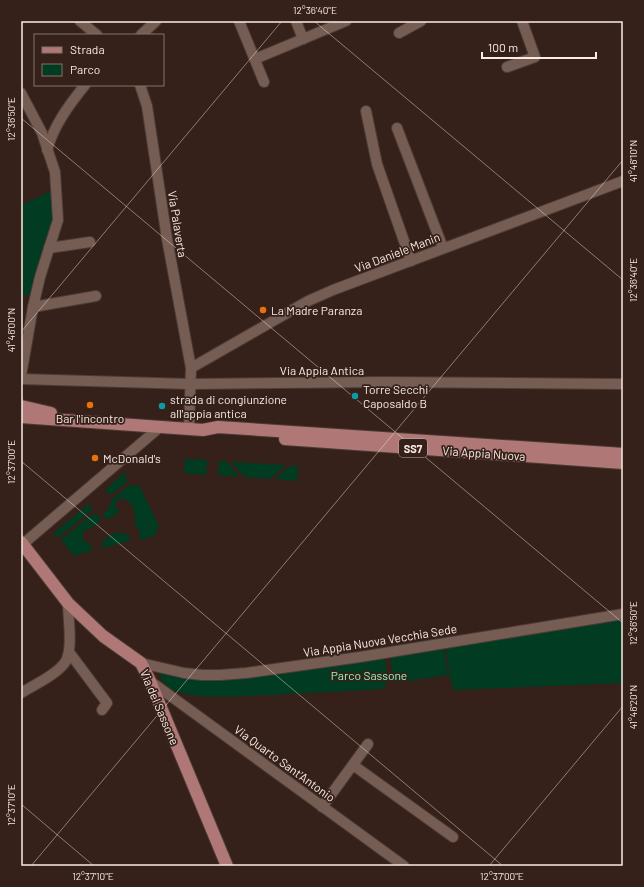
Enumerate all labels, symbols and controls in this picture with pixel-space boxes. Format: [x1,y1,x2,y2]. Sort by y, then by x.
text: 12°36'40"E [293,4,337,16]
legend [34,34,164,86]
scale bar [482,34,596,60]
text: 100 m [488,40,518,54]
text: Strada [70,42,105,56]
text: Parco [70,62,100,76]
text: 12°36'50"E [5,97,17,141]
text: 41°46'10"N [627,140,639,182]
street label: Via Palaverta [166,190,190,258]
street label: Via Daniele Manin [352,229,442,275]
text: 12°36'40"E [627,258,639,302]
place label: La Madre Paranza [271,303,362,317]
marker: La Madre Paranza [258,305,268,315]
text: 41°46'00"N [5,308,17,352]
street label: Via Appia Antica [280,363,364,377]
place label: Torre Secchi Caposaldo B [363,382,428,410]
marker: Torre Secchi Caposaldo B [350,391,360,401]
place label: strada di congiunzione all'appia antica [170,392,287,420]
marker: Bar l'incontro [85,400,95,410]
marker: strada di congiunzione all'appia antica [157,401,167,411]
place label: Bar l'incontro [56,411,124,425]
road number: SS7 [399,439,427,457]
text: 12°37'00"E [5,440,17,484]
street label: Via Appia Nuova [442,443,526,463]
place label: McDonald's [103,451,161,465]
marker: McDonald's [90,453,100,463]
text: 12°36'50"E [627,601,639,645]
street label: Via Appia Nuova Vecchia Sede [302,621,458,659]
street label: Via del Sassone [138,667,182,747]
park label: Parco Sassone [331,668,407,682]
text: 41°46'20"N [627,685,639,729]
street label: Via Quarto Sant'Antonio [232,722,338,804]
text: 12°37'10"E [5,784,17,826]
text: 12°37'10"E [72,870,114,882]
text: 12°37'00"E [480,870,524,882]

